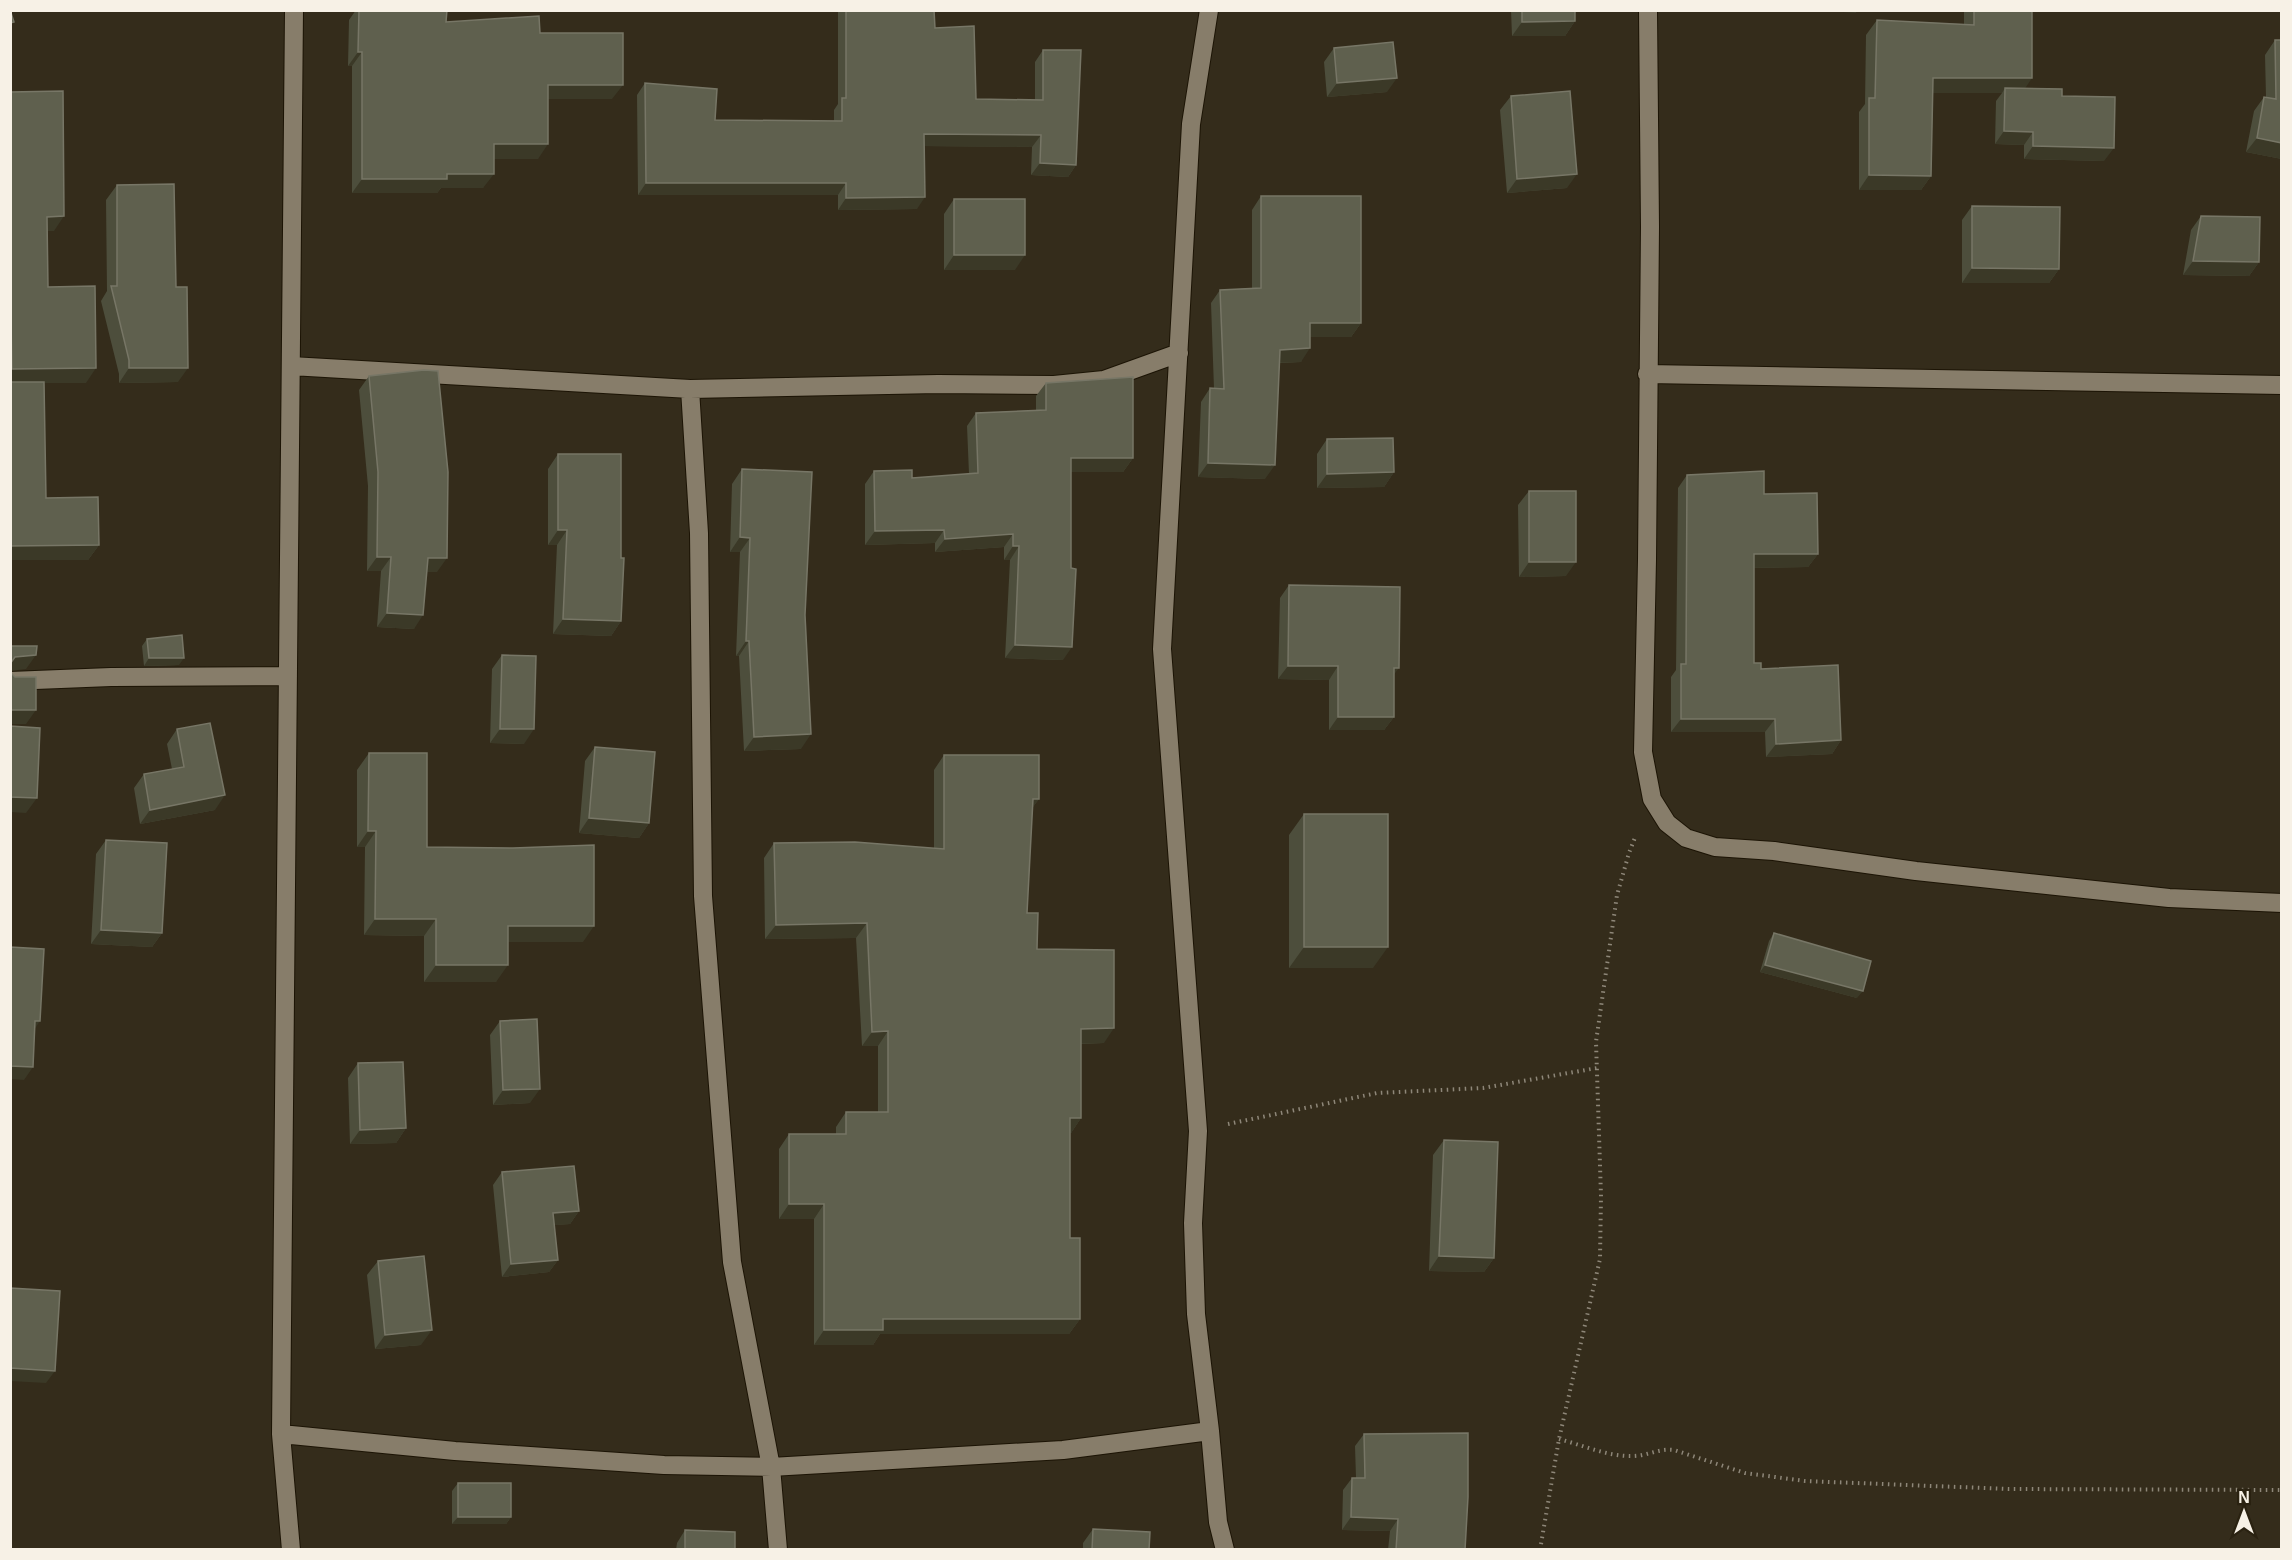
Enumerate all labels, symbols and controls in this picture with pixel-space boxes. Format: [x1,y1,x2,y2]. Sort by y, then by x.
north arrow [2214,1482,2274,1542]
text: N [2238,1489,2250,1506]

